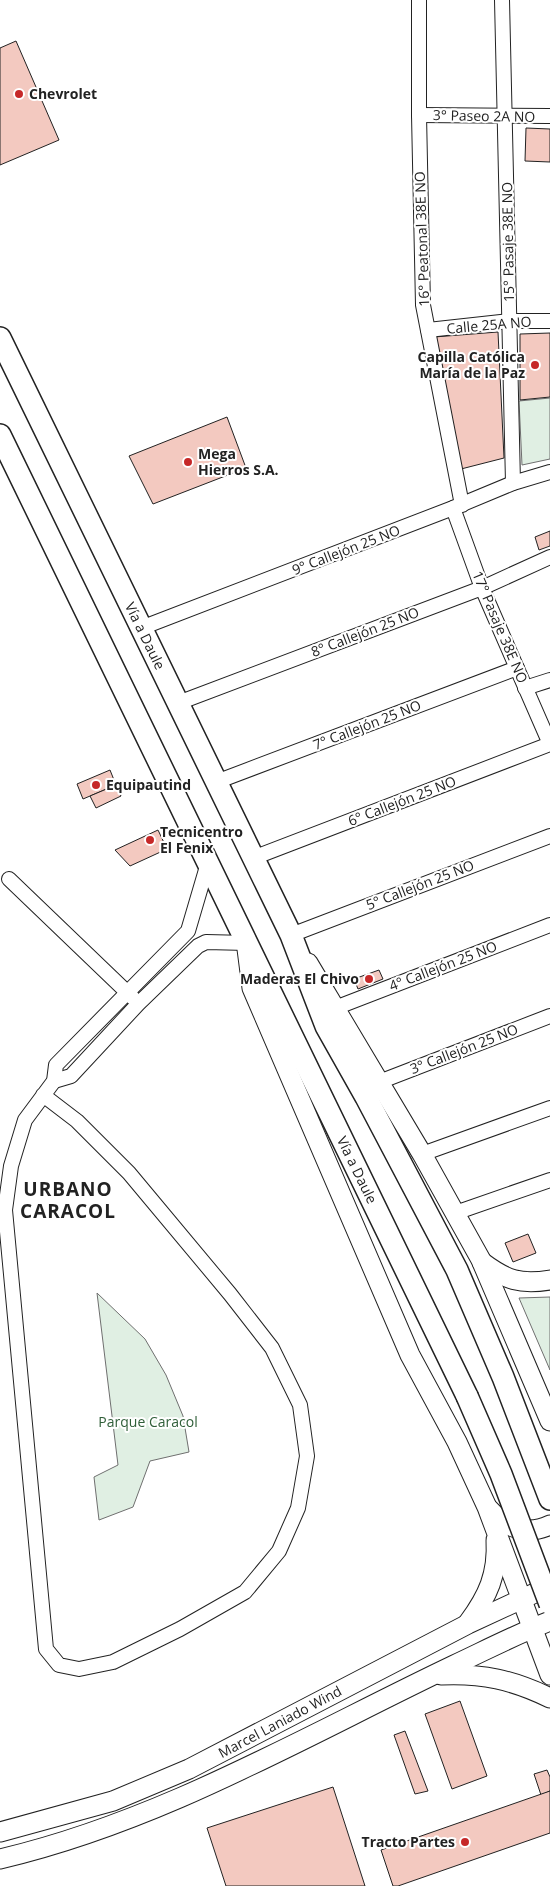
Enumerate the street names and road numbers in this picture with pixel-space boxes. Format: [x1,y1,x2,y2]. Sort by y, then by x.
street label: 3° Paseo 2A NO [433,105,535,126]
street label: 16° Peatonal 38E NO [410,171,433,307]
street label: 15° Pasaje 38E NO [497,182,518,302]
street label: Calle 25A NO [446,311,532,338]
street label: 9° Callejón 25 NO [289,520,403,579]
street label: 17° Pasaje 38E NO [468,568,533,686]
street label: Vía a Daule [121,599,170,673]
street label: 8° Callejón 25 NO [308,602,422,661]
street label: 7° Callejón 25 NO [310,695,424,754]
street label: 6° Callejón 25 NO [345,771,459,830]
street label: 5° Callejón 25 NO [363,855,477,914]
street label: 4° Callejón 25 NO [386,936,500,995]
street label: 3° Callejón 25 NO [407,1019,521,1078]
street label: Vía a Daule [333,1133,382,1207]
street label: Marcel Laniado Wind [215,1681,345,1762]

